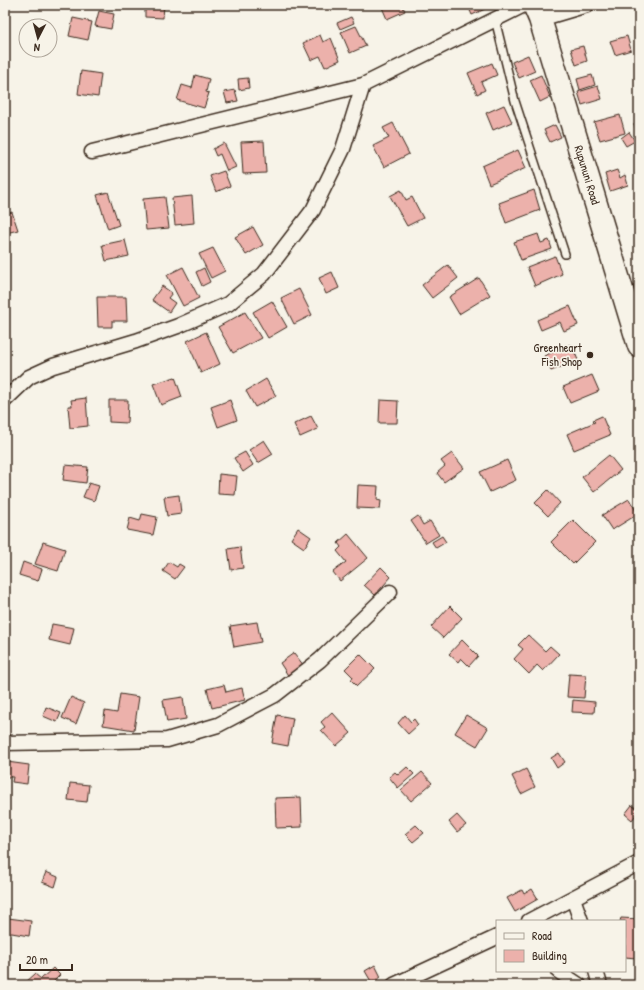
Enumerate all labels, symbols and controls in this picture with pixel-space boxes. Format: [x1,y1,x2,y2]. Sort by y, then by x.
north arrow [18,18,58,58]
text: N [33,41,41,55]
street label: Rupununi Road [570,143,605,207]
place label: Greenheart Fish Shop [533,339,583,370]
marker: Greenheart Fish Shop [585,350,595,360]
legend [496,920,626,972]
text: Road [532,927,552,944]
scale bar [20,946,72,972]
text: Building [532,947,567,964]
text: 20 m [26,951,48,968]

